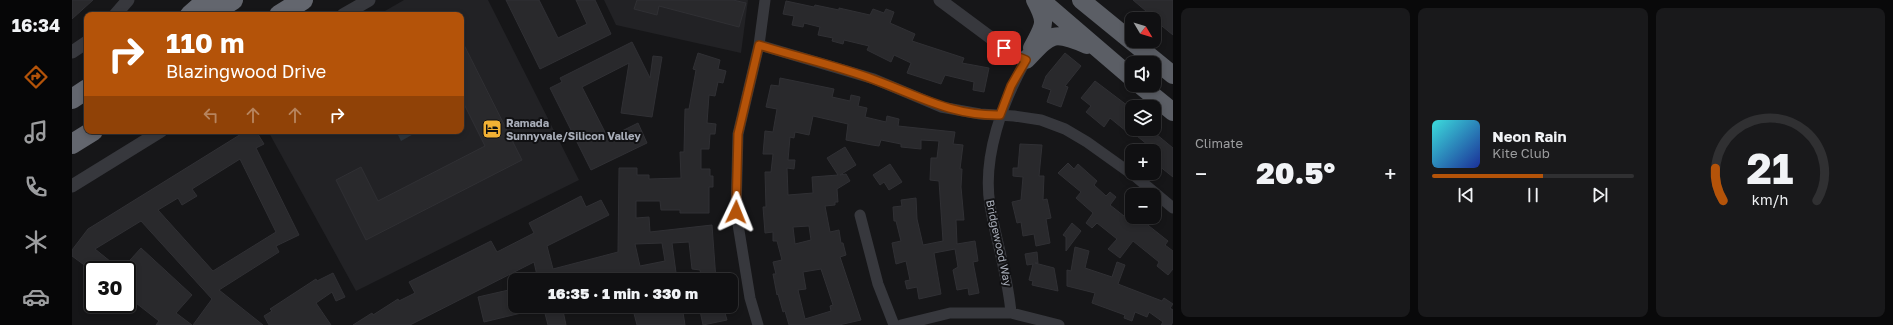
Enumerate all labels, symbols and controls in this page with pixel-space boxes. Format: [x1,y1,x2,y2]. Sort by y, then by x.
north arrow [1125,12,1161,48]
map controls [1125,12,1161,224]
text: 16:34 [12,14,60,36]
text: 110 m [166,26,245,59]
icon: right [100,28,152,80]
pin [987,31,1021,65]
icon: arrive [993,37,1015,59]
button: sound [1125,56,1161,92]
text: Blazingwood Drive [166,60,326,82]
icon: directions [22,63,50,91]
button: layers [1125,100,1161,136]
icon: left [200,104,222,126]
icon: ahead [242,104,264,126]
icon: ahead [284,104,306,126]
icon: right [326,104,348,126]
place label: Ramada Sunnyvale/Silicon Valley [506,116,641,142]
icon: music [22,118,50,146]
hotel icon: Ramada Sunnyvale/Silicon Valley [481,118,503,140]
text: Neon Rain [1492,127,1567,145]
text: Climate [1195,135,1243,151]
text: 21 [1747,142,1794,192]
button: + [1125,144,1161,180]
text: Kite Club [1492,145,1550,161]
text: 20.5° [1256,155,1335,191]
text: − [1195,160,1207,187]
text: + [1384,160,1396,187]
icon: phone [22,173,50,201]
icon: previous [1455,184,1477,206]
icon: pause [1522,184,1544,206]
icon: next [1589,184,1611,206]
button: − [1125,188,1161,224]
text: km/h [1752,190,1788,207]
position arrow [715,191,757,233]
street label: Bridgewood Way [984,198,1015,287]
icon: climate [22,228,50,256]
speed limit sign: 30 [84,261,136,313]
icon: car [22,283,50,311]
text: 16:35 · 1 min · 330 m [548,284,698,302]

